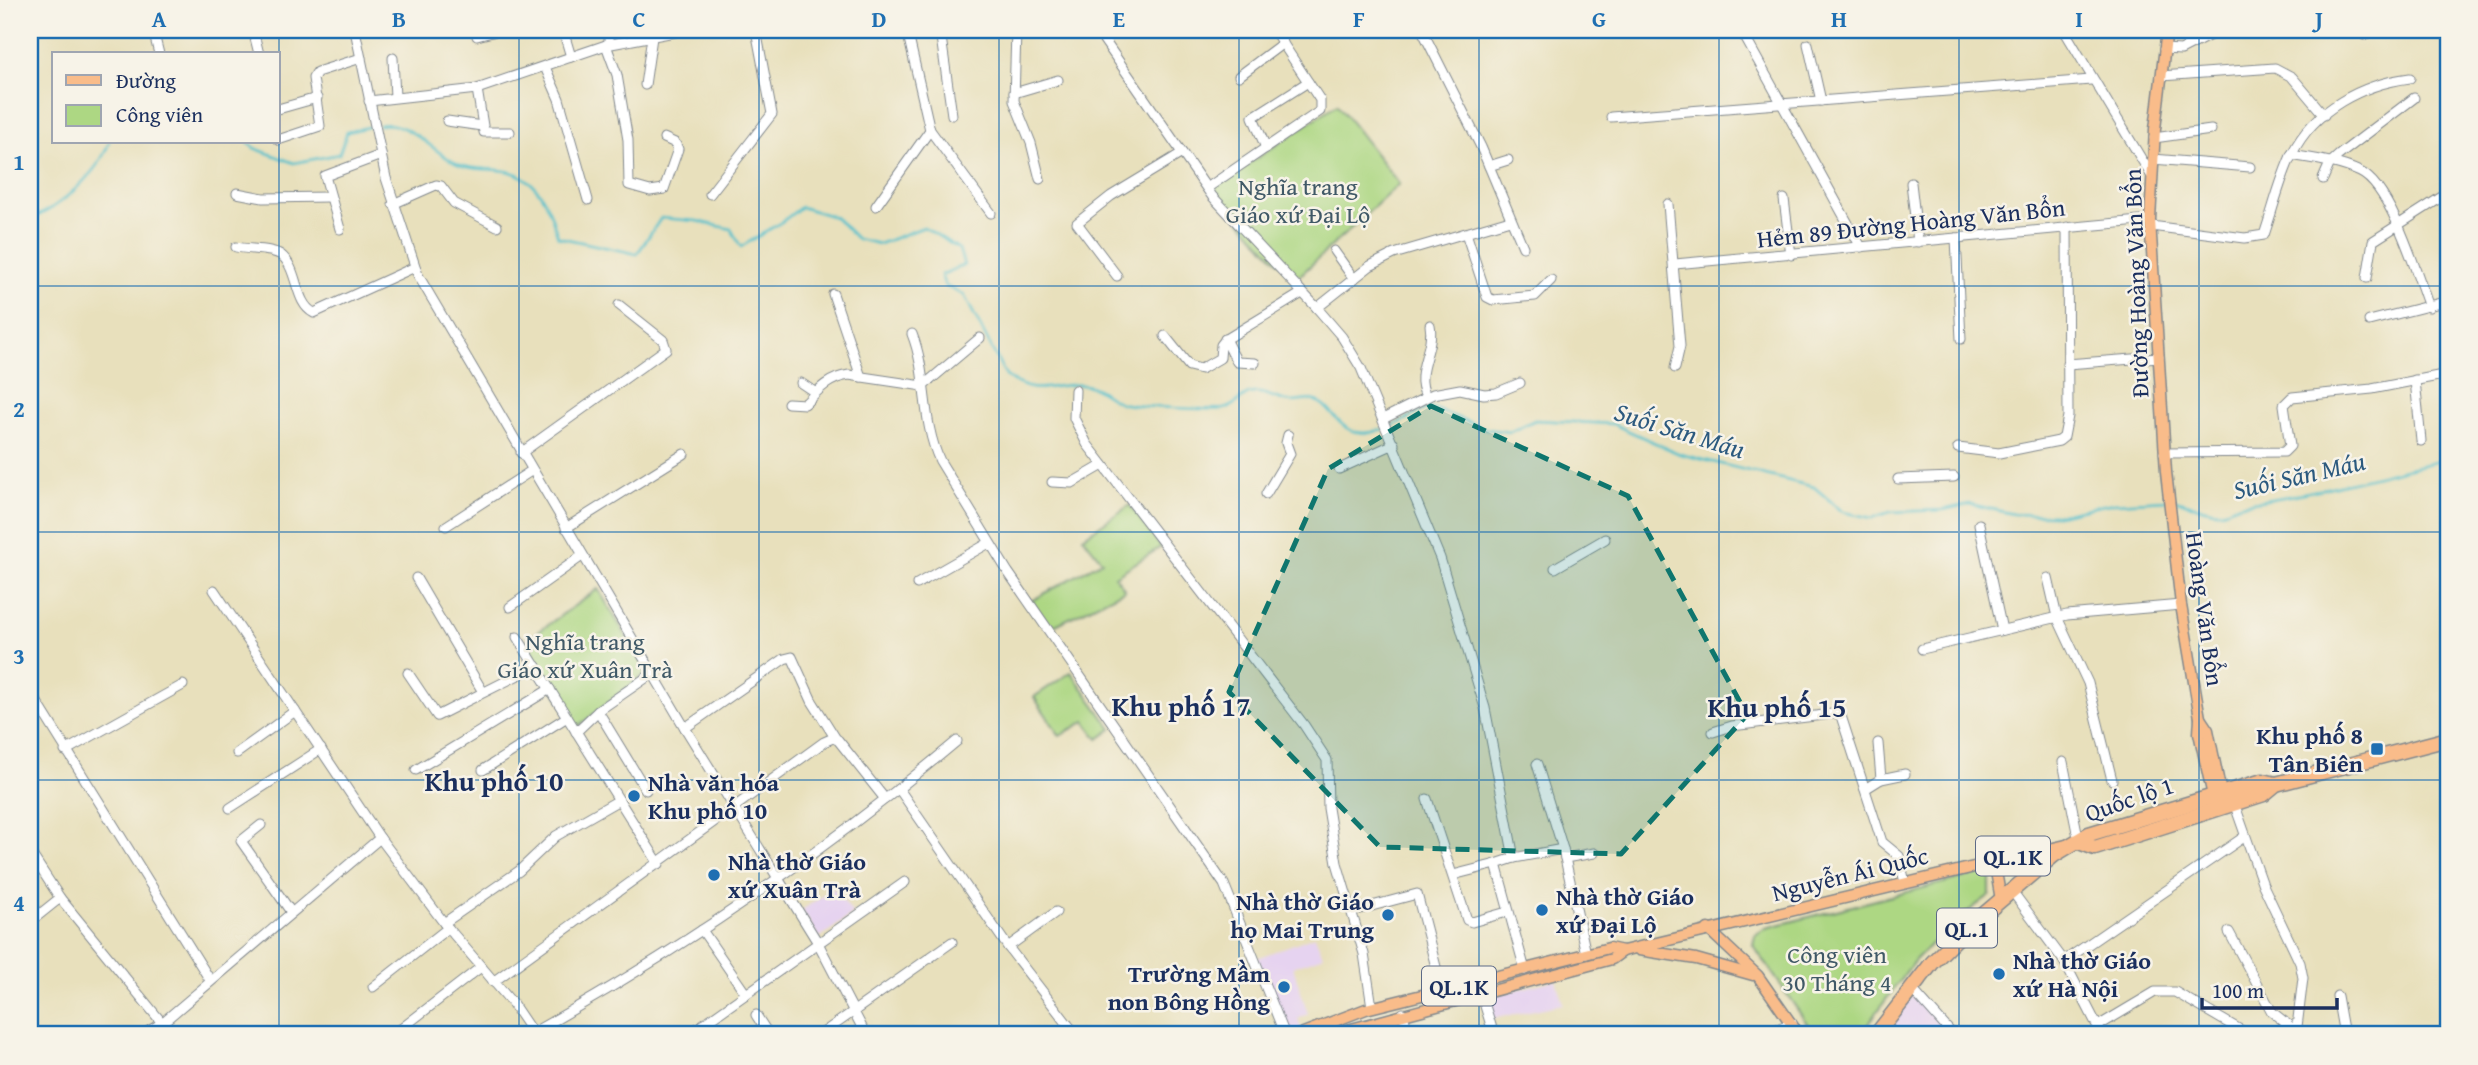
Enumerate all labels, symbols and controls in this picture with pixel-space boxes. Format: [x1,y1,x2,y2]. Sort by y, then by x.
text: A [152,2,167,35]
text: B [392,2,406,35]
text: C [632,2,646,35]
text: D [872,2,887,35]
text: E [1113,2,1125,35]
text: F [1353,2,1365,35]
text: G [1592,2,1606,35]
text: H [1831,2,1847,35]
text: I [2075,2,2083,35]
text: J [2311,2,2323,35]
legend [52,52,280,144]
text: Đường [116,65,177,96]
text: Công viên [116,99,203,130]
text: 1 [13,145,25,178]
street label: Đường Hoàng Văn Bổn [2114,167,2157,398]
park label: Nghĩa trang Giáo xứ Đại Lộ [1226,169,1370,232]
street label: Hẻm 89 Đường Hoàng Văn Bổn [1755,189,2067,257]
text: 2 [13,392,25,425]
water label: Suối Săn Máu [1610,392,1750,468]
water label: Suối Săn Máu [2229,441,2369,509]
street label: Hoàng Văn Bổn [2177,530,2233,689]
park label: Nghĩa trang Giáo xứ Xuân Trà [497,624,673,687]
text: 3 [13,639,25,672]
district label: Khu phố 17 [1111,685,1251,726]
district label: Khu phố 15 [1707,686,1847,727]
place label: Khu phố 8 Tân Biên [2256,718,2363,781]
marker: Khu phố 8 Tân Biên [2369,741,2385,757]
district label: Khu phố 10 [424,760,564,801]
place label: Nhà văn hóa Khu phố 10 [648,765,780,828]
street label: Quốc lộ 1 [2080,768,2178,830]
marker: Nhà văn hóa Khu phố 10 [626,788,642,804]
road number: QL.1K [1976,836,2050,876]
street label: Nguyễn Ái Quốc [1768,838,1932,910]
place label: Nhà thờ Giáo xứ Xuân Trà [728,844,866,907]
marker: Nhà thờ Giáo xứ Xuân Trà [706,867,722,883]
place label: Nhà thờ Giáo xứ Đại Lộ [1556,879,1694,942]
place label: Nhà thờ Giáo họ Mai Trung [1230,884,1374,947]
text: 4 [13,886,25,919]
marker: Nhà thờ Giáo xứ Đại Lộ [1534,902,1550,918]
marker: Nhà thờ Giáo họ Mai Trung [1380,907,1396,923]
road number: QL.1 [1937,909,1997,948]
park label: Công viên 30 Tháng 4 [1783,937,1891,1000]
place label: Nhà thờ Giáo xứ Hà Nội [2013,943,2151,1006]
place label: Trường Mầm non Bông Hồng [1108,956,1270,1019]
marker: Nhà thờ Giáo xứ Hà Nội [1991,966,2007,982]
road number: QL.1K [1422,967,1496,1006]
scale bar [2202,967,2336,1011]
text: 100 m [2212,975,2264,1006]
marker: Trường Mầm non Bông Hồng [1276,979,1292,995]

